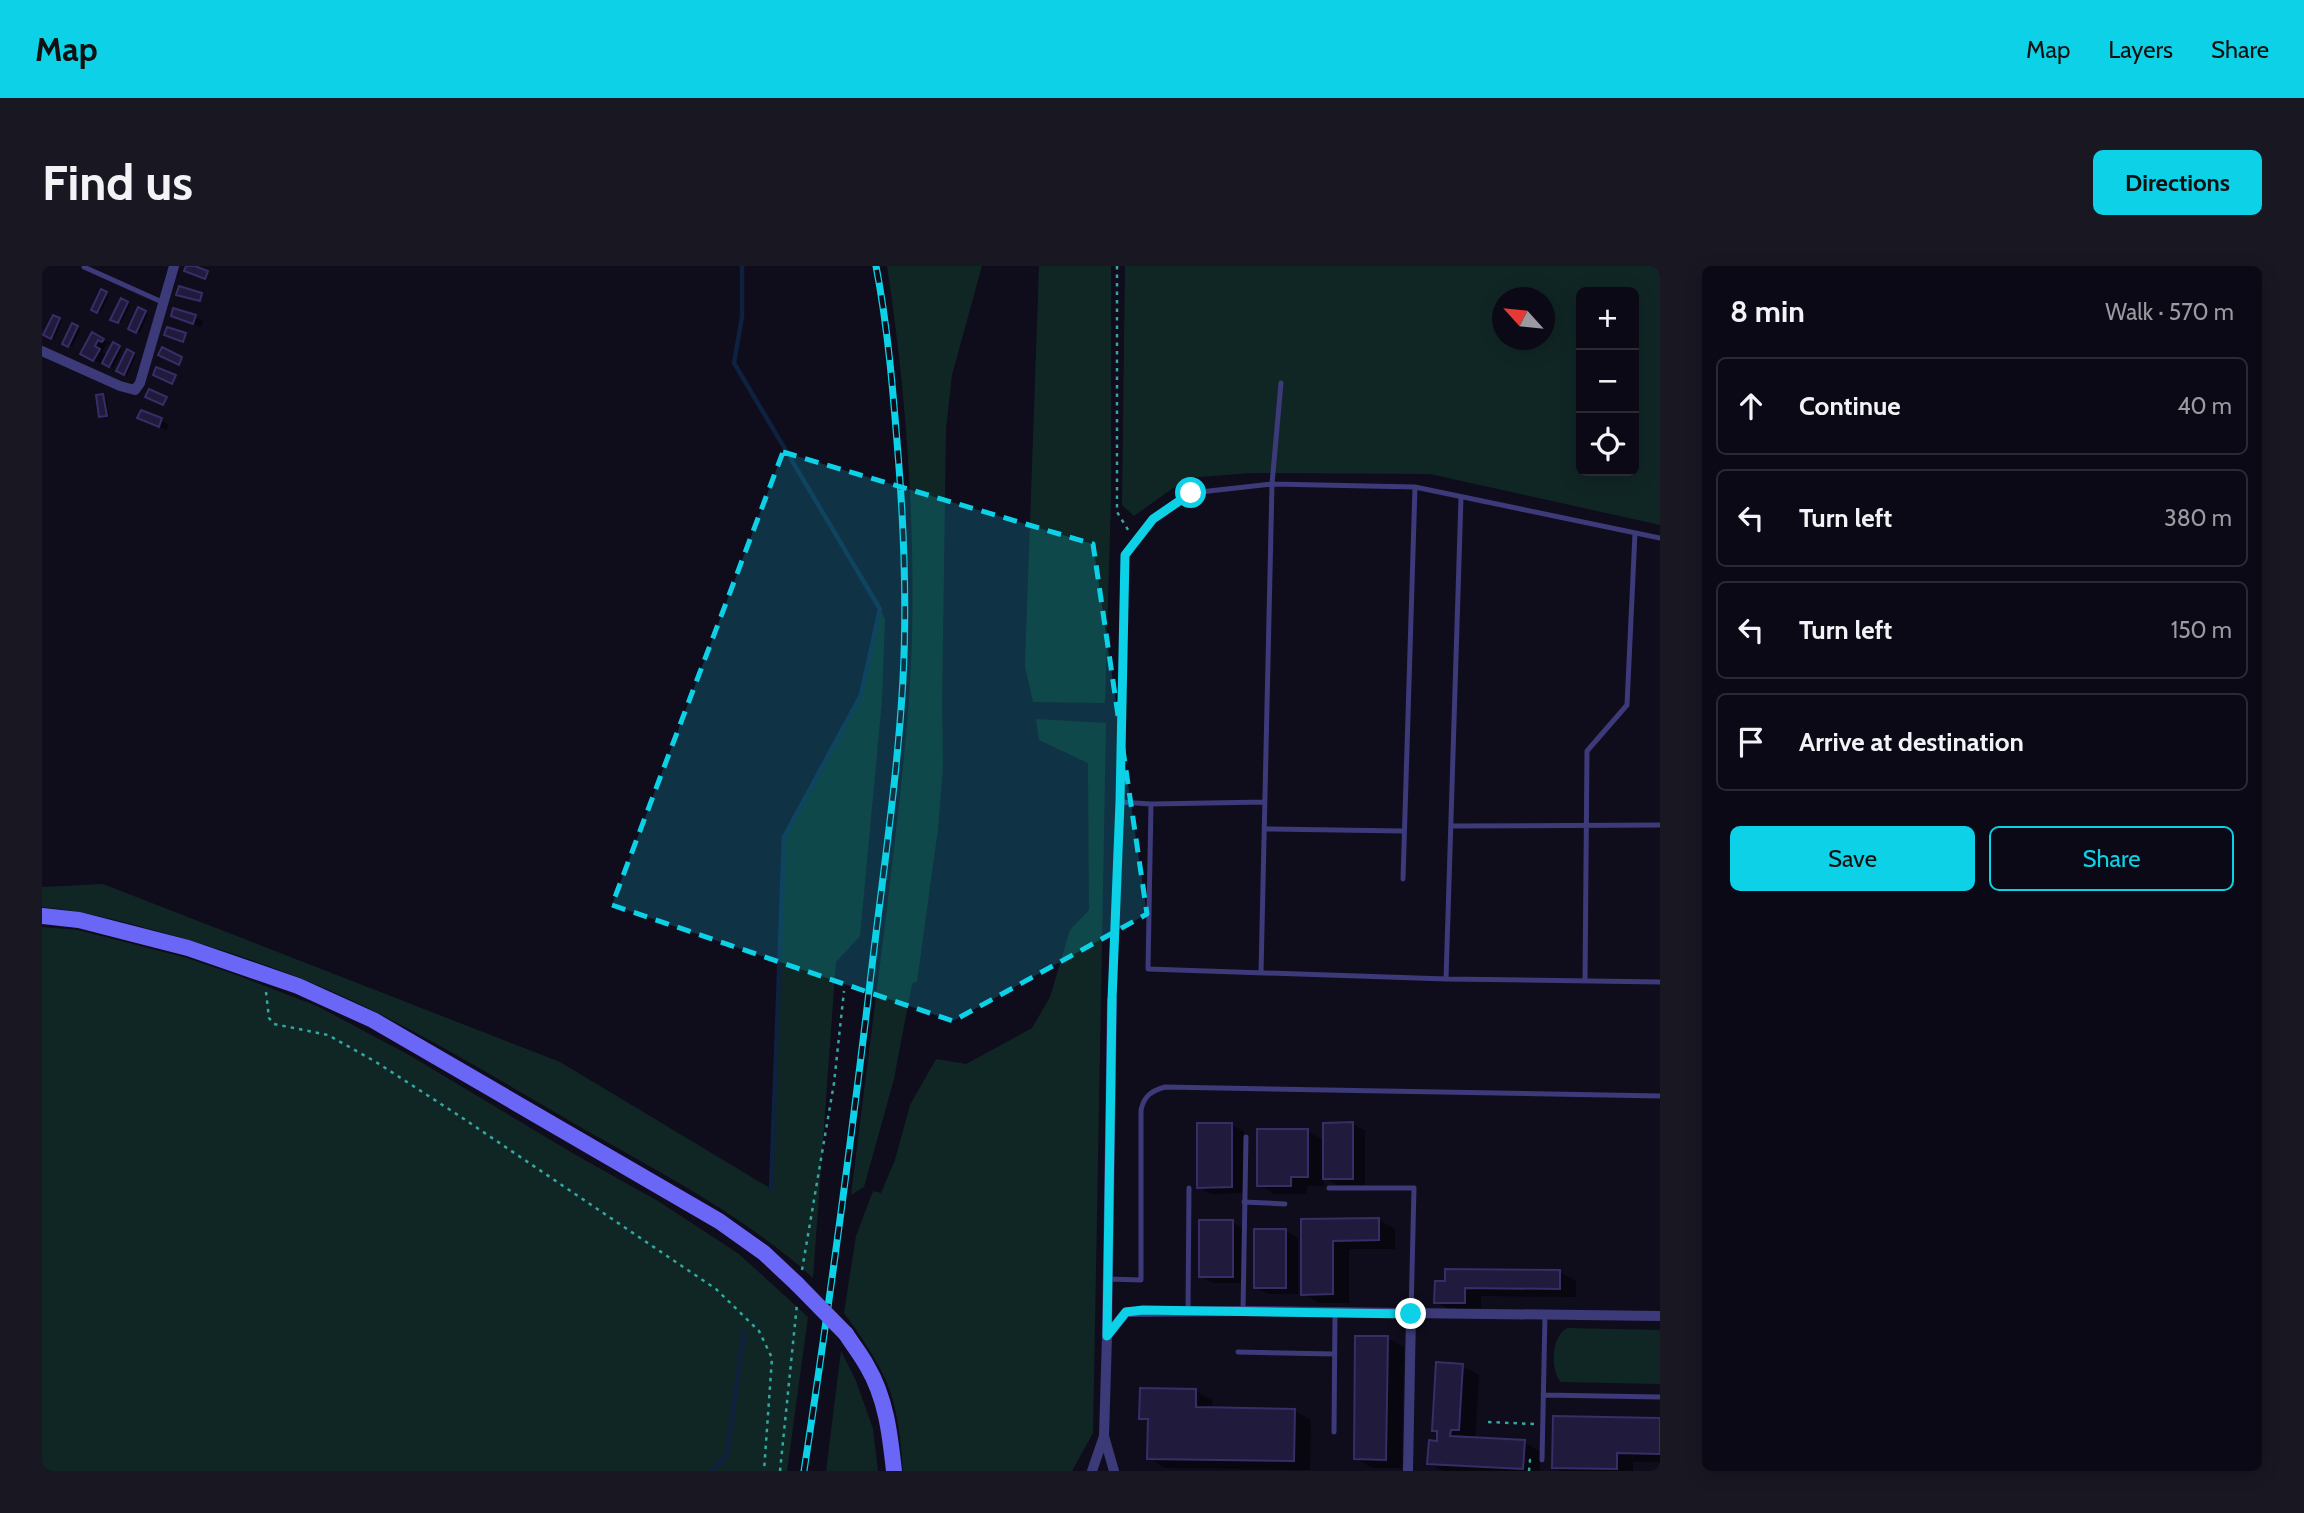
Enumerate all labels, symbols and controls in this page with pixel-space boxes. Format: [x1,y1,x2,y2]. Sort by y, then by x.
text: Map [35,29,98,69]
text: Map [2026,35,2070,64]
text: Layers [2108,35,2173,64]
text: Share [2211,35,2269,64]
button: Directions [2093,150,2262,215]
text: Find us [42,153,193,212]
north arrow [1492,287,1555,350]
map controls [1576,287,1639,476]
button: + [1576,287,1639,350]
text: 8 min [1730,293,1805,330]
text: Walk · 570 m [2105,298,2234,326]
button: − [1576,350,1639,413]
icon: ahead [1732,387,1770,425]
text: Continue [1799,390,1901,422]
text: 40 m [2177,392,2232,420]
button: locate [1576,413,1639,476]
route start [1175,477,1206,508]
icon: left [1732,499,1770,537]
text: Turn left [1799,502,1892,534]
text: 380 m [2164,504,2232,532]
icon: left [1732,611,1770,649]
text: Turn left [1799,614,1892,646]
text: 150 m [2171,616,2232,644]
icon: arrive [1732,723,1770,761]
text: Arrive at destination [1799,726,2024,758]
button: Save [1730,826,1975,891]
button: Share [1989,826,2234,891]
route end [1395,1298,1426,1329]

